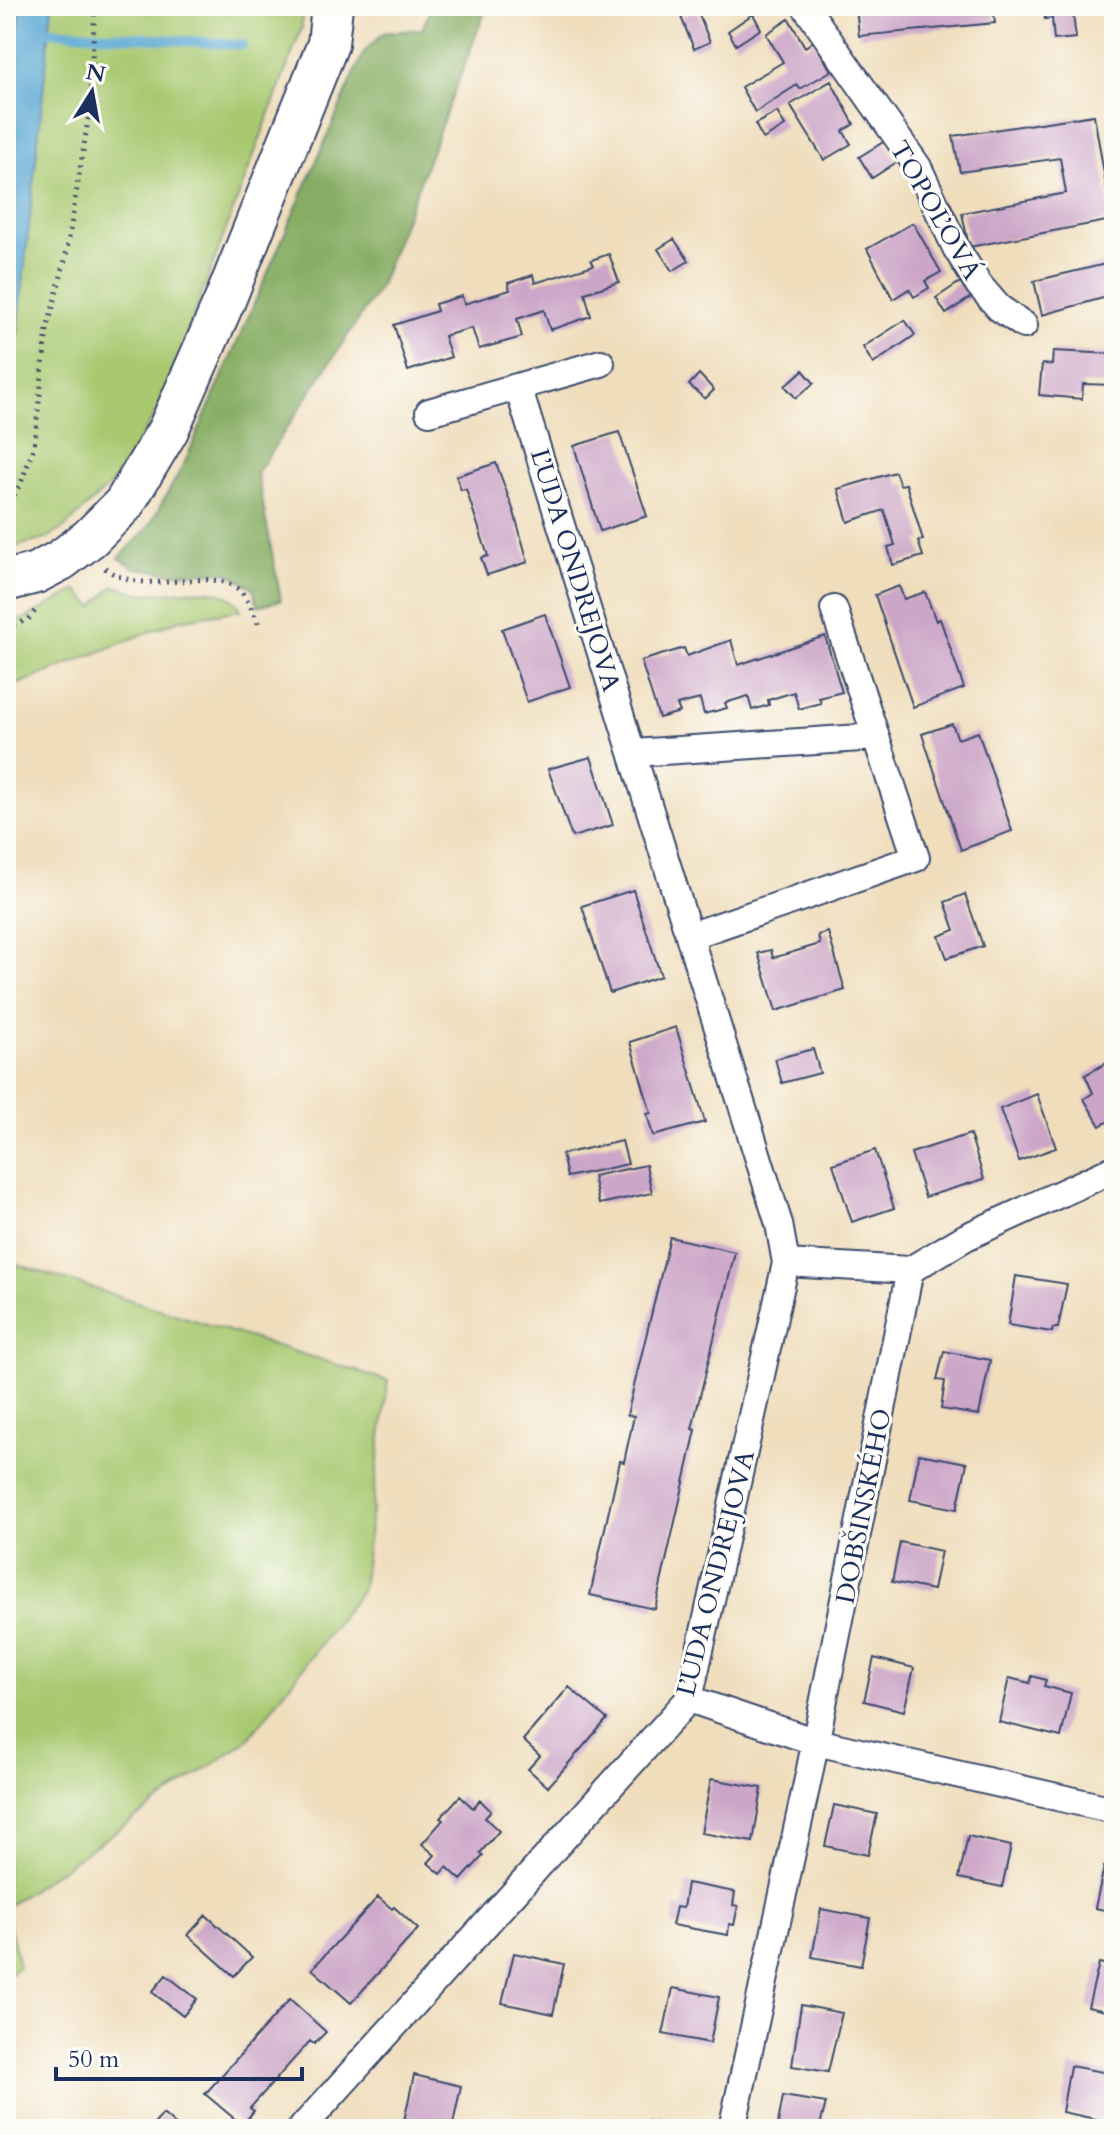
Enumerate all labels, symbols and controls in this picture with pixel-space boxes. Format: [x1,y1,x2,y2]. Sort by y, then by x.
north arrow [52,52,132,132]
text: N [83,57,108,90]
street label: TOPOĽOVÁ [882,134,990,287]
street label: ĽUDA ONDREJOVA [522,444,629,696]
street label: DOBŠINSKÉHO [827,1406,900,1607]
street label: ĽUDA ONDREJOVA [668,1446,763,1700]
scale bar [56,2031,302,2081]
text: 50 m [68,2043,120,2076]

